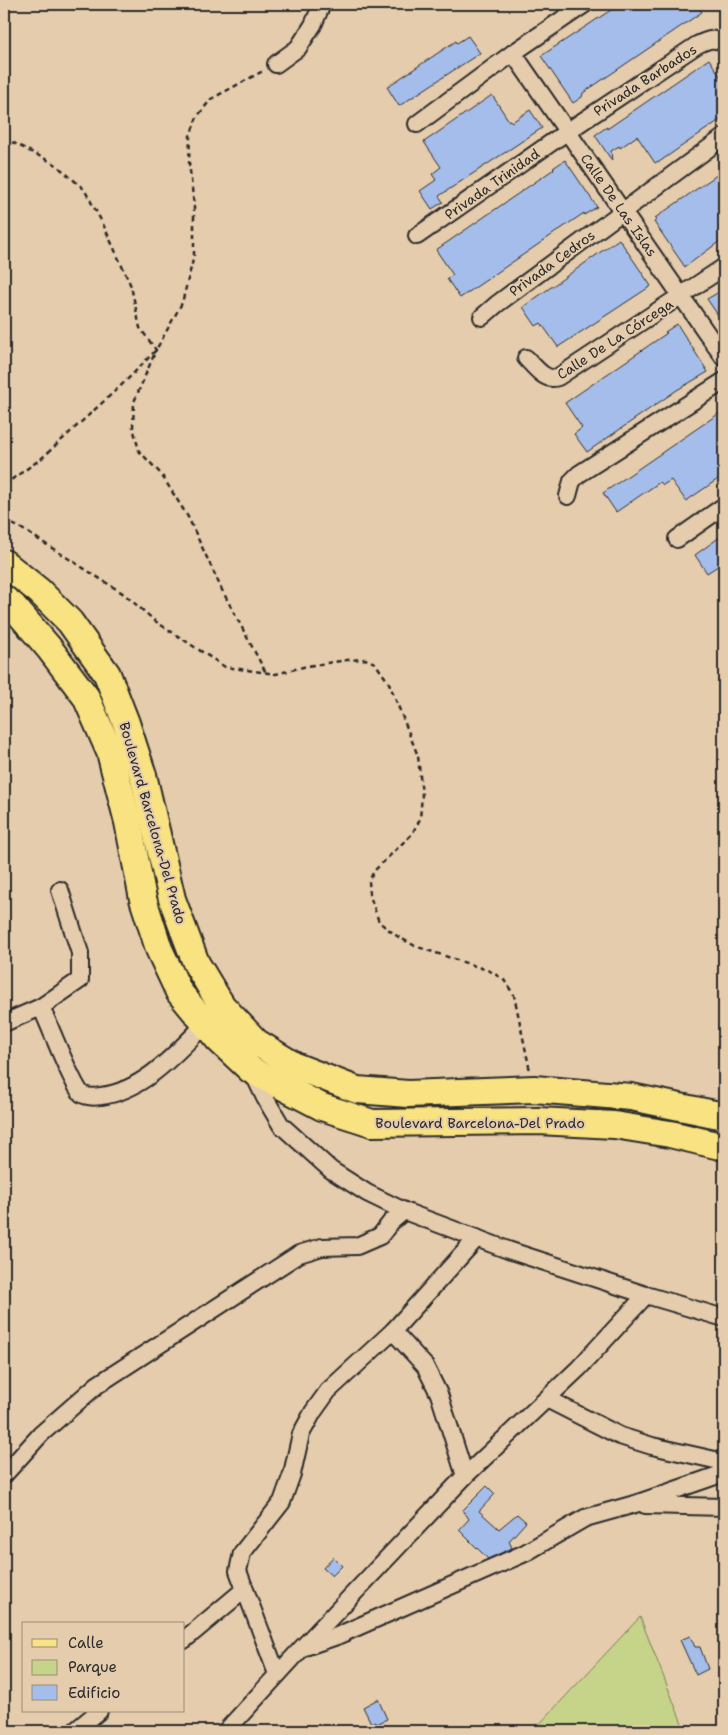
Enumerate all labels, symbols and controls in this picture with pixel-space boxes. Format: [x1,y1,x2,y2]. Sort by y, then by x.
street label: Privada Barbados [590,40,700,120]
street label: Privada Trinidad [441,144,543,223]
street label: Calle De Las Islas [577,150,661,260]
street label: Privada Cedros [505,226,599,300]
street label: Calle De La Córcega [553,295,677,383]
street label: Boulevard Barcelona-Del Prado [116,720,190,926]
street label: Boulevard Barcelona-Del Prado [375,1114,585,1132]
legend [22,1622,185,1712]
text: Calle [68,1633,104,1653]
text: Parque [68,1657,117,1677]
text: Edificio [68,1683,120,1703]

